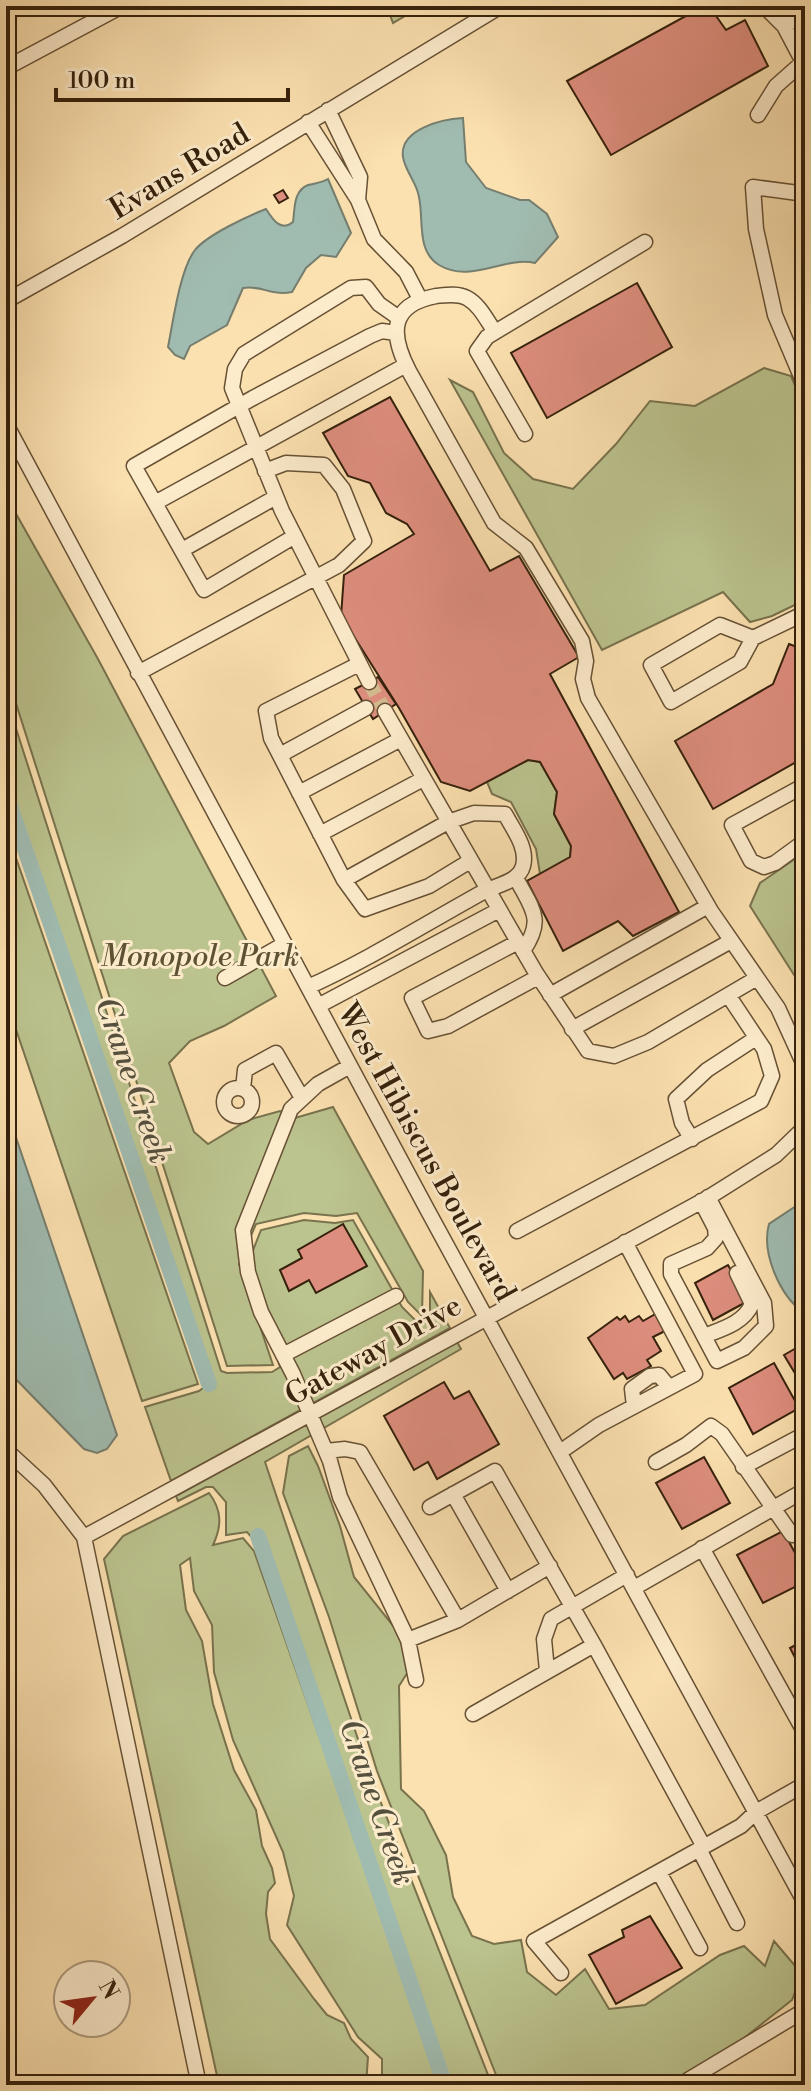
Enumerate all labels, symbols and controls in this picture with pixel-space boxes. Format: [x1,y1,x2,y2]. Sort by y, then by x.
scale bar [56,52,288,102]
text: 100 m [68,66,135,96]
street label: Evans Road [103,115,256,228]
park label: Monopole Park [101,938,299,976]
water label: Crane Creek [86,992,180,1169]
street label: West Hibiscus Boulevard [328,996,524,1308]
street label: Gateway Drive [279,1287,468,1415]
water label: Crane Creek [330,1714,424,1891]
north arrow [52,1959,132,2039]
text: N [92,1976,124,2005]

